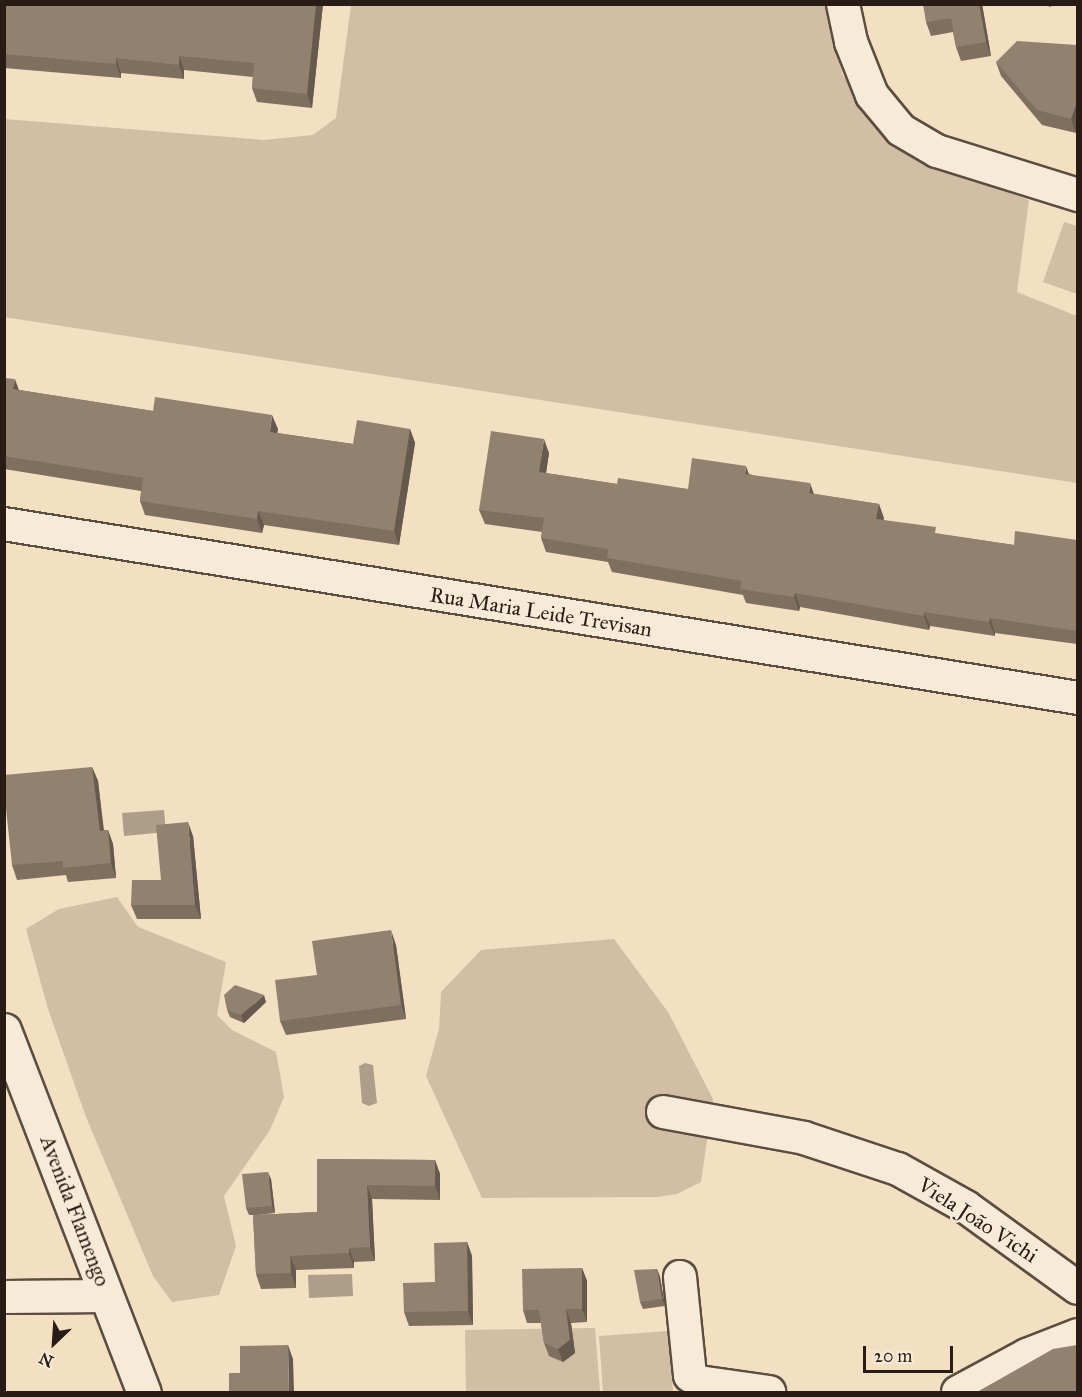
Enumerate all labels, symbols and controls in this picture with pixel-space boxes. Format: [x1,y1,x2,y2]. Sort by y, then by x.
street label: Rua Maria Leide Trevisan [428,582,654,642]
street label: Avenida Flamengo [35,1132,115,1290]
street label: Viela João Vichi [913,1172,1043,1268]
north arrow [24,1313,84,1373]
scale bar [866,1334,956,1372]
text: 20 m [874,1345,912,1367]
text: N [36,1348,56,1371]

